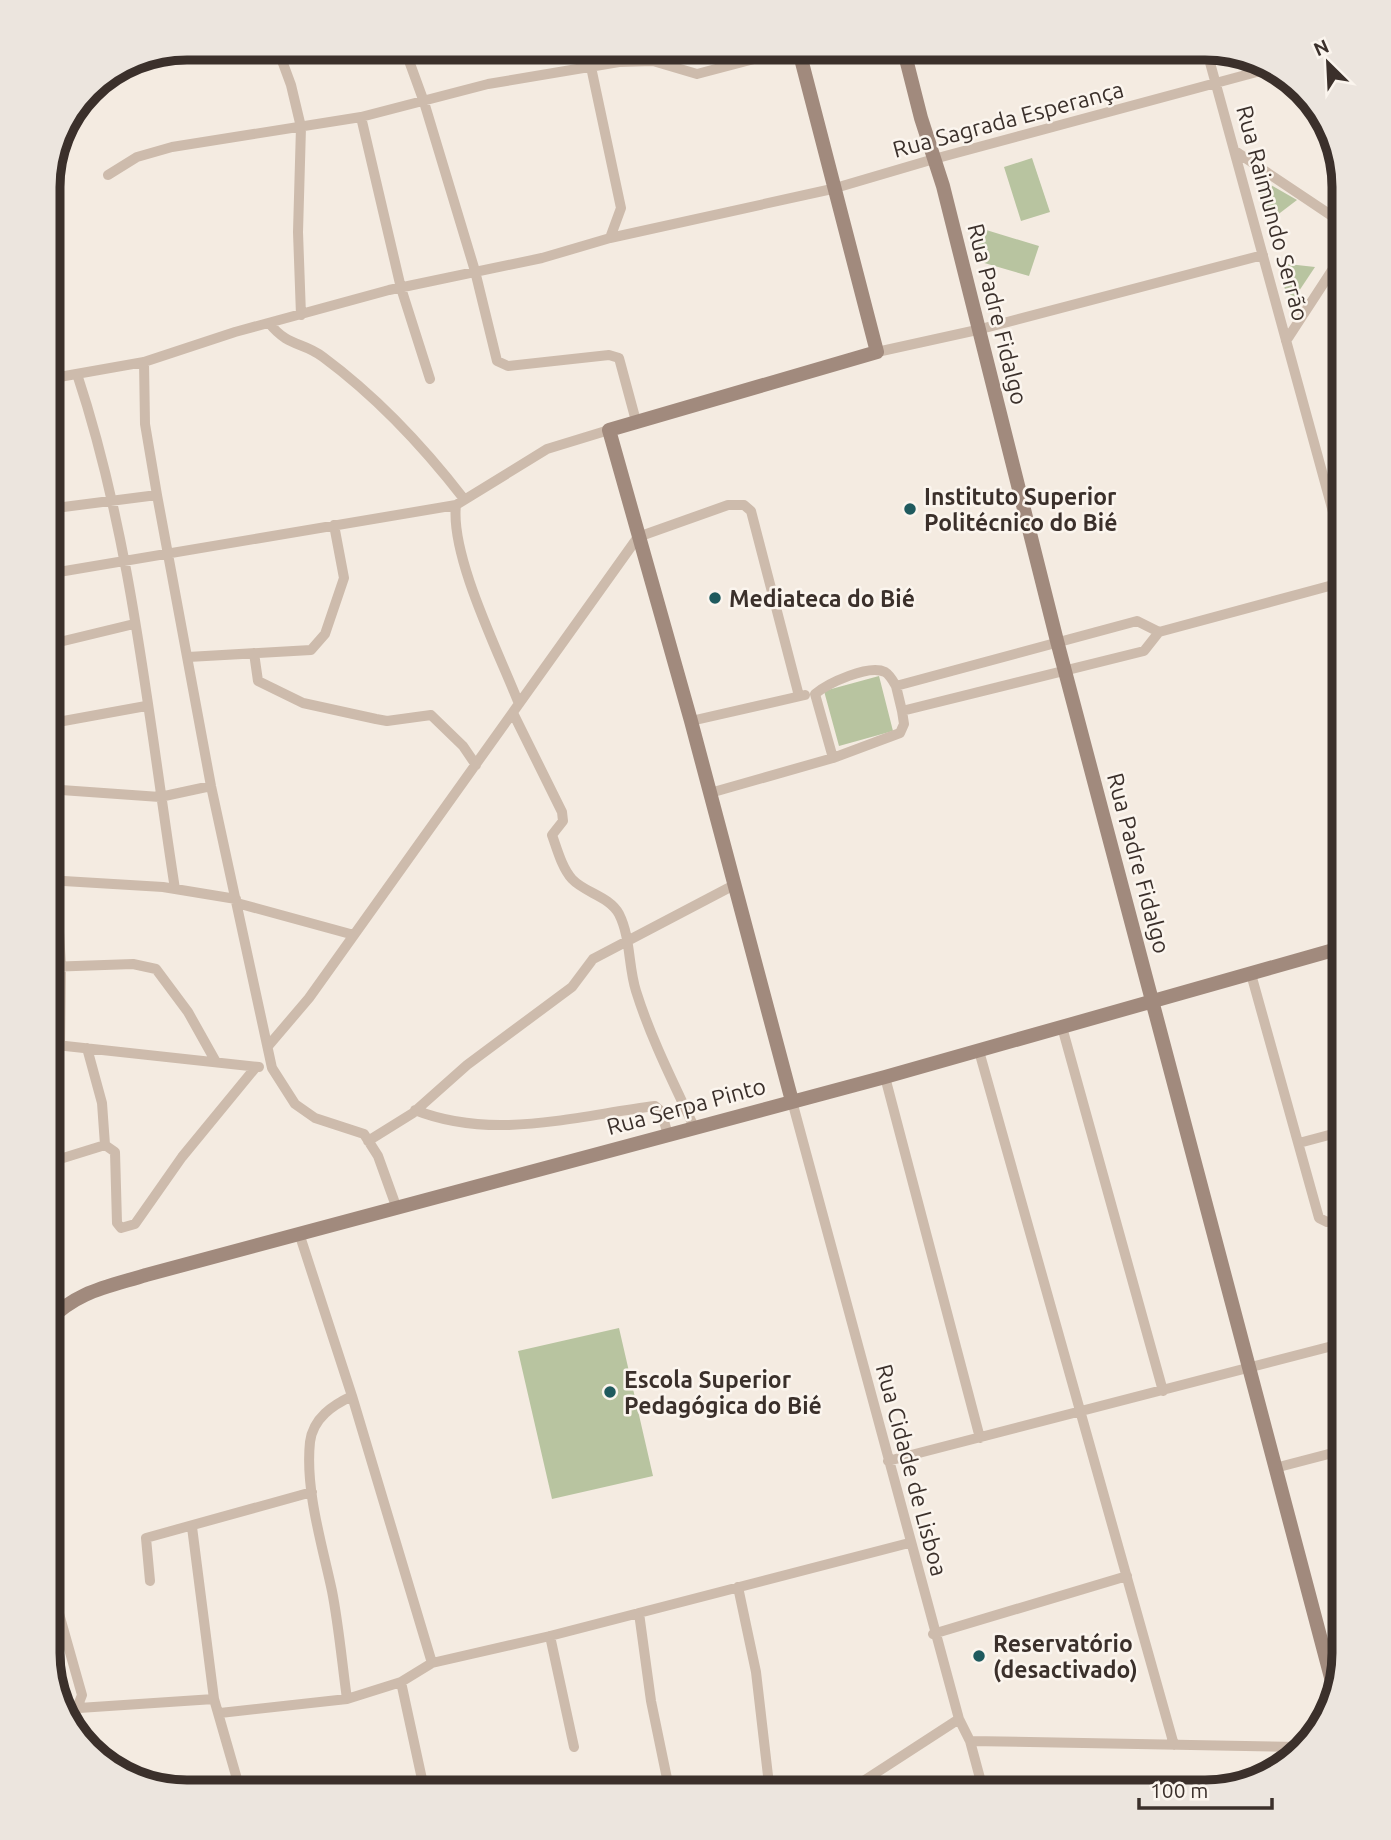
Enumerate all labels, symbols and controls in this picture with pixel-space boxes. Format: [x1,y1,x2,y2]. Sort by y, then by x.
north arrow [1293,28,1363,98]
text: N [1310,35,1332,60]
street label: Rua Sagrada Esperança [890,76,1126,162]
street label: Rua Raimundo Serrão [1232,103,1314,323]
street label: Rua Padre Fidalgo [963,221,1033,407]
place label: Instituto Superior Politécnico do Bié [924,484,1118,535]
marker: Instituto Superior Politécnico do Bié [902,501,918,517]
place label: Mediateca do Bié [729,586,915,611]
marker: Mediateca do Bié [707,590,723,606]
street label: Rua Padre Fidalgo [1103,770,1175,956]
street label: Rua Serpa Pinto [604,1073,768,1139]
street label: Rua Cidade de Lisboa [872,1361,952,1579]
place label: Escola Superior Pedagógica do Bié [624,1367,822,1418]
marker: Escola Superior Pedagógica do Bié [602,1384,618,1400]
place label: Reservatório (desactivado) [993,1631,1138,1683]
marker: Reservatório (desactivado) [971,1648,987,1664]
scale bar [1139,1766,1272,1810]
text: 100 m [1150,1778,1208,1802]

